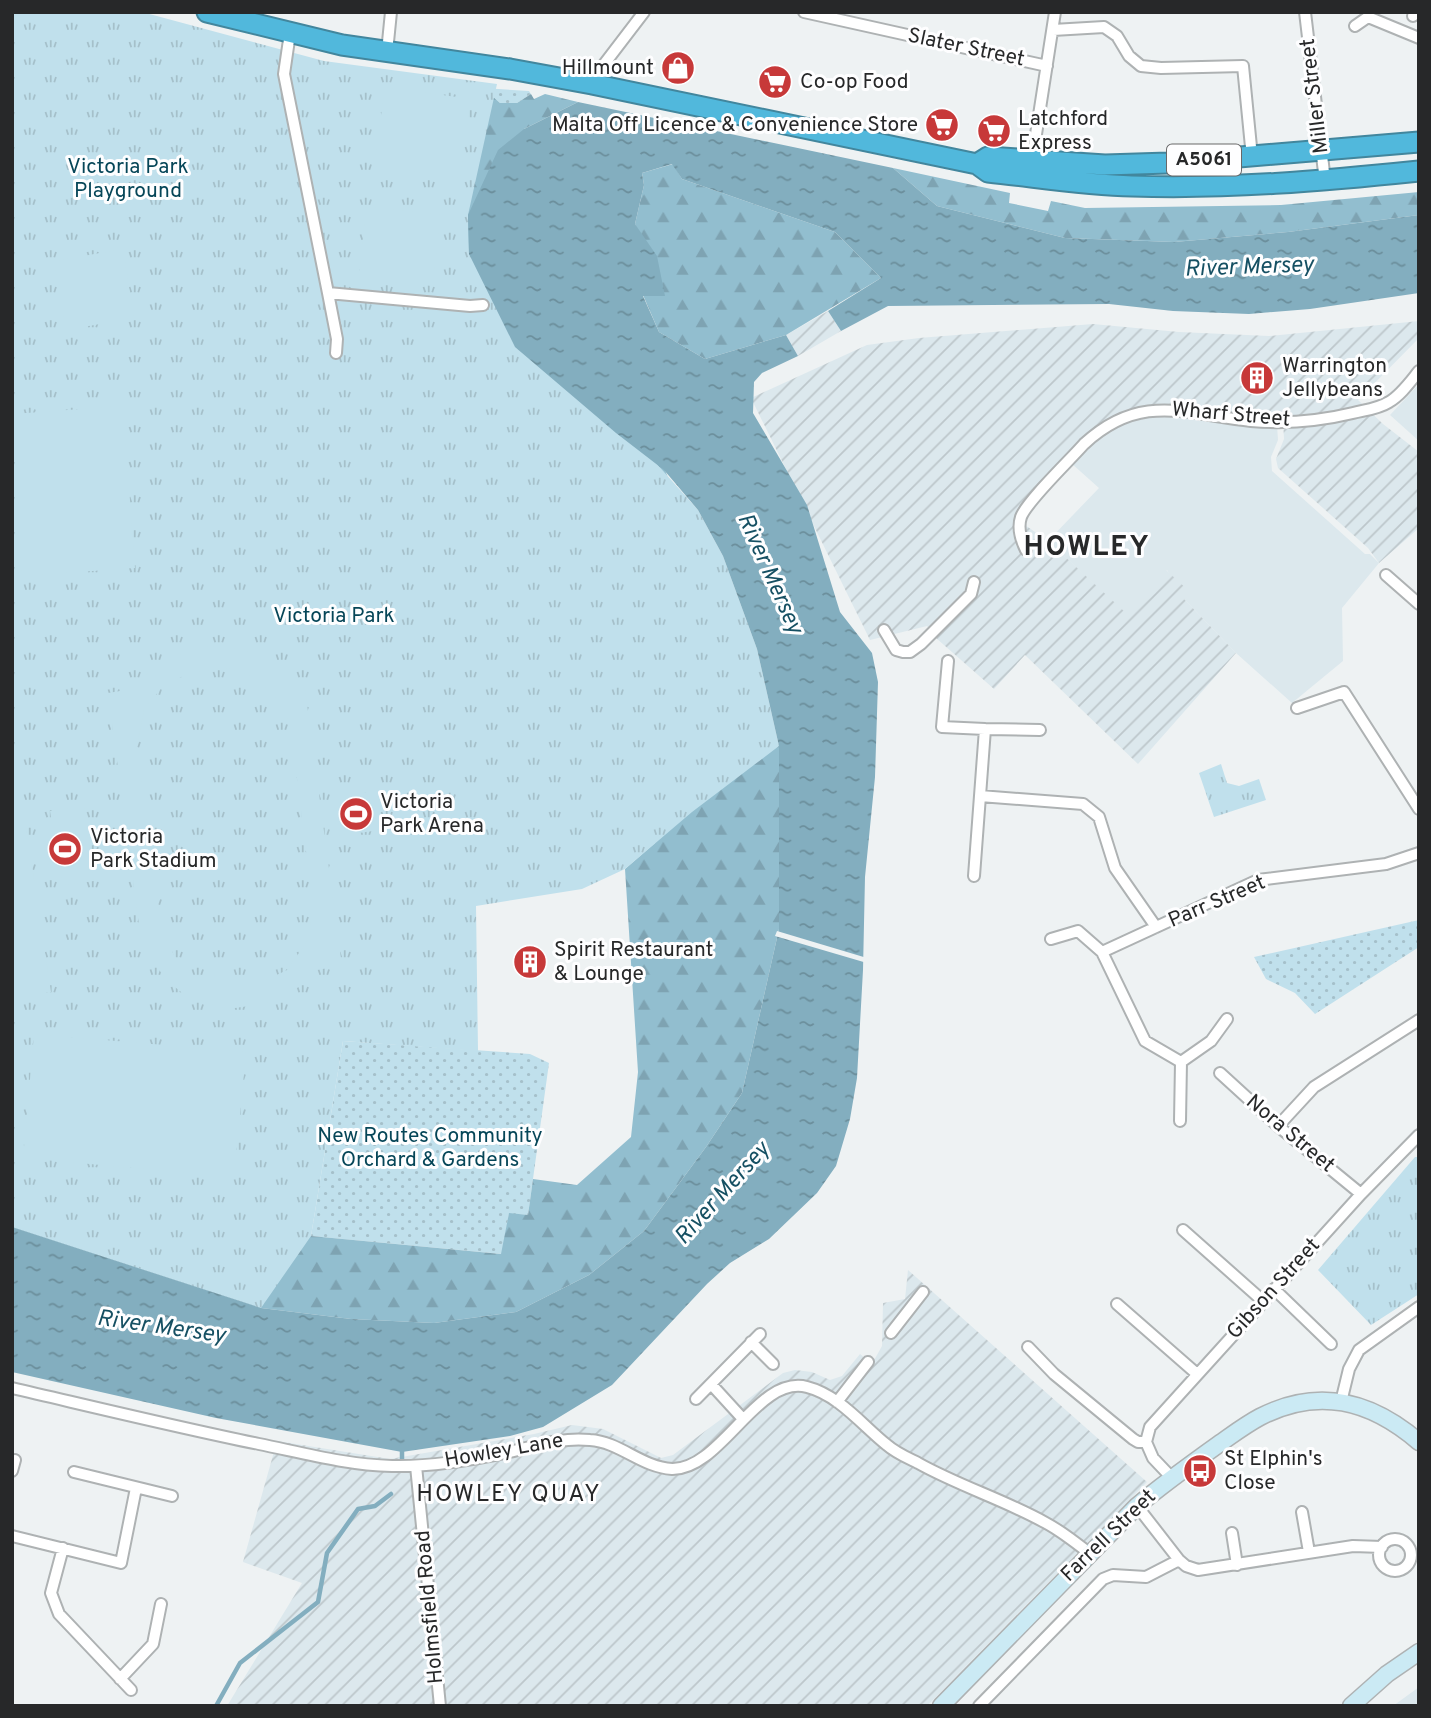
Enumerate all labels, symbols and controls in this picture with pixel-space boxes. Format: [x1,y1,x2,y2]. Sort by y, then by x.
street label: Slater Street [905,22,1027,74]
street label: Miller Street [1295,37,1335,155]
shop icon: Hillmount [659,49,697,87]
place label: Hillmount [562,55,654,82]
supermarket icon: Co-op Food [756,63,794,101]
place label: Co-op Food [800,69,909,96]
supermarket icon: Malta Off Licence & Convenience Store [923,106,961,144]
place label: Latchford Express [1018,106,1108,157]
place label: Malta Off Licence & Convenience Store [552,112,918,139]
supermarket icon: Latchford Express [975,112,1013,150]
road number: A5061 [1167,144,1241,176]
park label: Victoria Park Playground [67,154,189,205]
water label: River Mersey [1184,251,1316,285]
place label: Warrington Jellybeans [1282,353,1387,404]
building icon: Warrington Jellybeans [1238,359,1276,397]
street label: Wharf Street [1171,396,1291,434]
water label: River Mersey [730,509,809,641]
district label: HOWLEY [1023,530,1151,566]
park label: Victoria Park [273,603,395,630]
place label: Victoria Park Arena [380,789,484,840]
sports icon: Victoria Park Arena [337,795,375,833]
place label: Victoria Park Stadium [90,824,217,875]
sports icon: Victoria Park Stadium [46,830,84,868]
street label: Parr Street [1164,869,1270,935]
place label: Spirit Restaurant & Lounge [554,937,713,988]
building icon: Spirit Restaurant & Lounge [511,943,549,981]
street label: Nora Street [1240,1089,1340,1179]
park label: New Routes Community Orchard & Gardens [317,1123,543,1174]
water label: River Mersey [669,1135,778,1252]
street label: Gibson Street [1221,1233,1327,1345]
water label: River Mersey [95,1305,229,1352]
street label: Howley Lane [442,1427,566,1475]
place label: St Elphin's Close [1224,1446,1323,1497]
bus stop icon: St Elphin's Close [1181,1452,1219,1490]
district label: HOWLEY QUAY [416,1480,602,1510]
street label: Farrell Street [1056,1484,1162,1588]
street label: Holmsfield Road [410,1529,450,1685]

